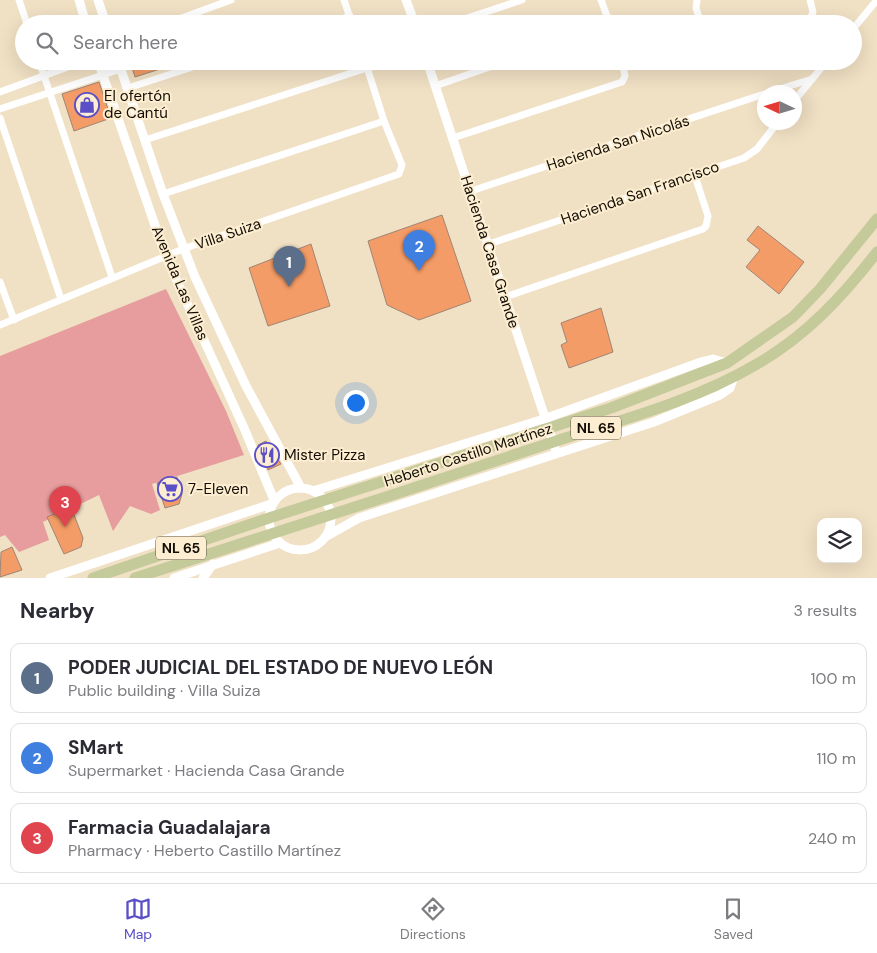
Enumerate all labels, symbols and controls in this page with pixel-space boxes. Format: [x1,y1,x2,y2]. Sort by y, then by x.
search box [15,15,862,70]
icon: search [33,29,61,57]
text: Search here [73,30,178,55]
north arrow [757,85,802,130]
place label: El ofertón de Cantú [104,86,171,123]
shop icon: El ofertón de Cantú [74,92,100,118]
street label: Hacienda San Nicolás [544,110,692,176]
street label: Hacienda San Francisco [558,156,722,230]
street label: Hacienda Casa Grande [456,173,524,331]
street label: Villa Suiza [192,213,264,255]
street label: Avenida Las Villas [147,223,213,343]
pin: 2 [403,230,435,271]
pin: 1 [273,246,305,287]
your location [343,390,369,416]
road number: NL 65 [571,416,621,439]
street label: Heberto Castillo Martínez [381,418,555,492]
restaurant icon: Mister Pizza [254,442,280,468]
place label: Mister Pizza [284,445,365,465]
supermarket icon: 7-Eleven [157,476,183,502]
place label: 7-Eleven [188,479,248,499]
pin: 3 [49,486,81,527]
map controls [817,518,862,563]
button: layers [817,518,862,563]
road number: NL 65 [156,536,206,560]
text: Nearby [20,597,94,625]
text: 3 results [794,600,857,621]
text: PODER JUDICIAL DEL ESTADO DE NUEVO LEÓN [68,655,493,680]
text: 1 [34,668,40,689]
text: 100 m [811,668,856,689]
text: Public building · Villa Suiza [68,680,261,701]
text: SMart [68,735,123,760]
text: 2 [32,748,42,769]
text: 110 m [817,748,856,769]
text: Supermarket · Hacienda Casa Grande [68,760,345,781]
text: Farmacia Guadalajara [68,815,271,840]
text: 3 [32,828,42,849]
text: 240 m [808,828,856,849]
text: Pharmacy · Heberto Castillo Martínez [68,840,341,861]
tab: Map [124,895,152,943]
tab: Directions [400,895,466,943]
tab: Saved [714,895,753,943]

